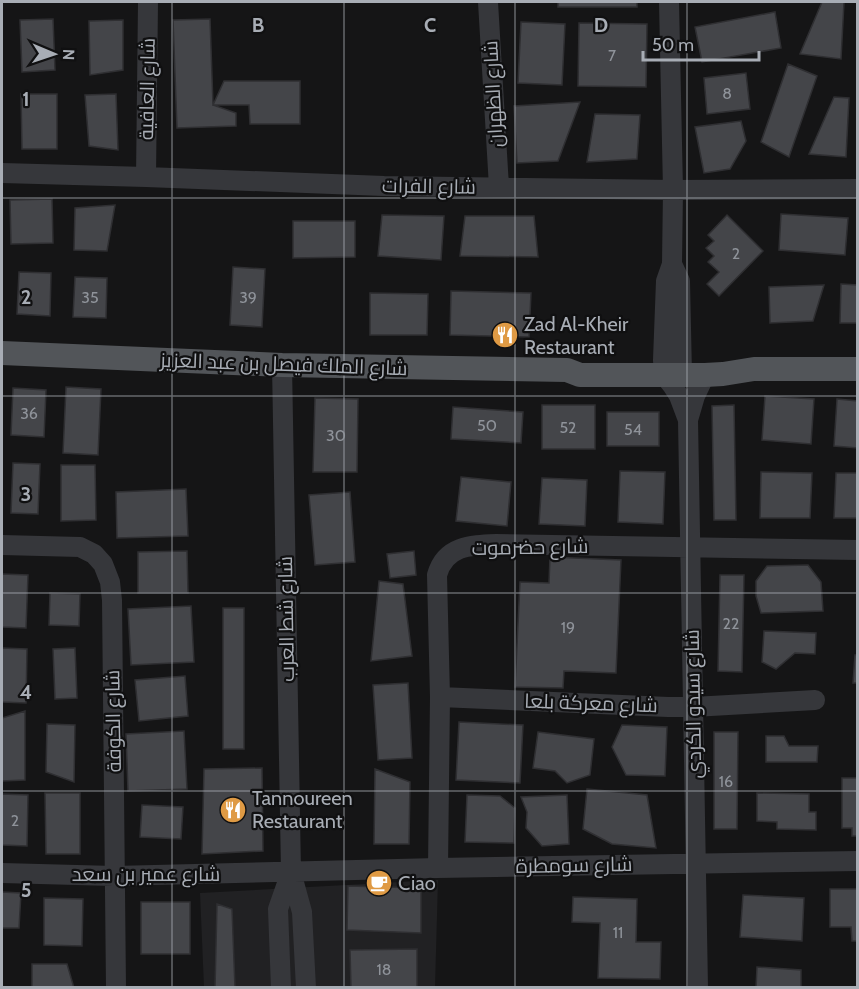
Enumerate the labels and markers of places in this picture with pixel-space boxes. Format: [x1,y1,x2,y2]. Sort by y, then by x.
place label: Zad Al-Kheir Restaurant [524,312,629,359]
restaurant icon: Zad Al-Kheir Restaurant [490,320,520,350]
place label: Tannoureen Restaurant [252,786,353,833]
restaurant icon: Tannoureen Restaurant [218,795,248,825]
cafe icon: Ciao [364,868,394,898]
place label: Ciao [398,871,436,895]

